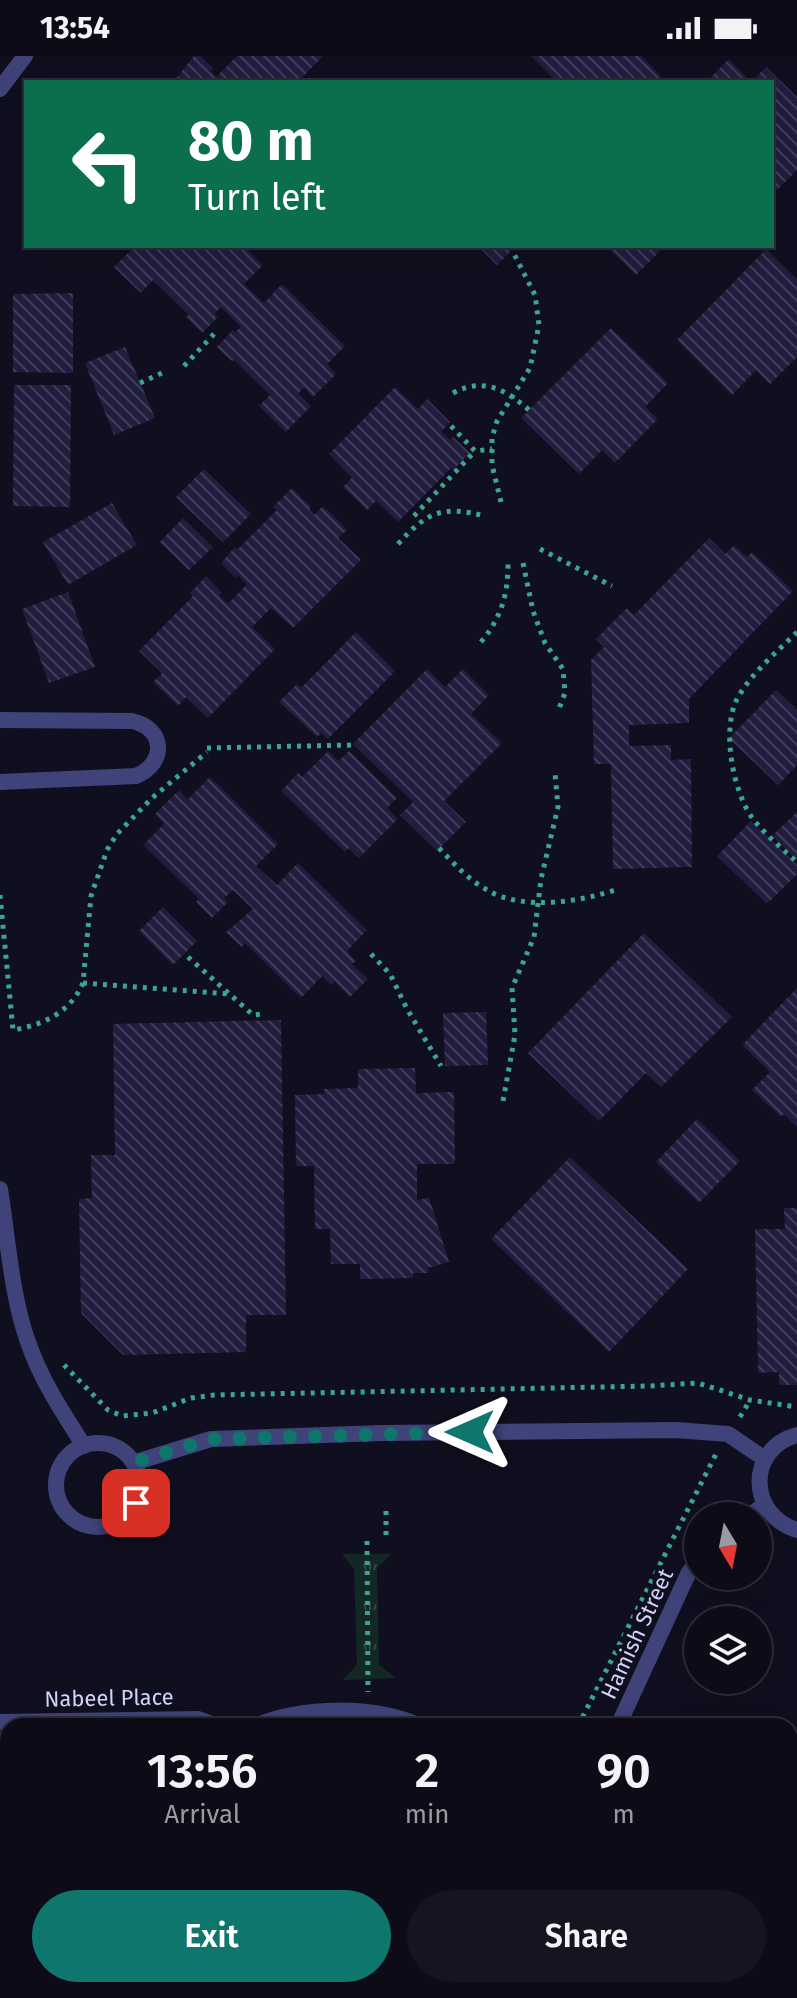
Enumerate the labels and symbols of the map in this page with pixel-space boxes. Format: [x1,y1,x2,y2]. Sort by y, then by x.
position arrow [428,1390,512,1474]
pin [102,1469,170,1537]
north arrow [684,1502,772,1590]
street label: Hamish Street [595,1564,679,1703]
street label: Nabeel Place [44,1683,174,1713]

